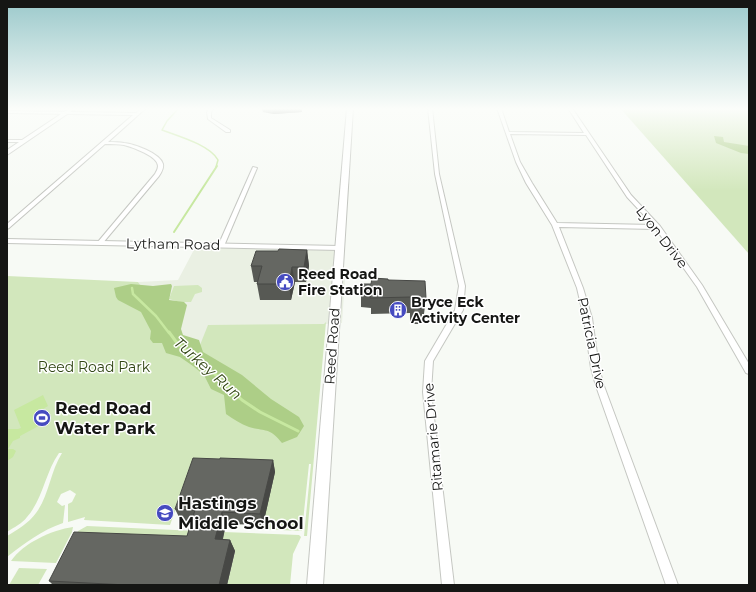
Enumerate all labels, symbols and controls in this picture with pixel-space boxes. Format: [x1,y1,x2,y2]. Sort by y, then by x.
street label: Lyon Drive [632,202,692,272]
street label: Lytham Road [126,234,220,254]
place label: Reed Road Fire Station [298,265,382,299]
public building icon: Reed Road Fire Station [275,272,295,292]
place label: Bryce Eck Activity Center [410,293,520,327]
street label: Patricia Drive [574,296,610,390]
building icon: Bryce Eck Activity Center [388,300,408,320]
street label: Reed Road [320,307,344,385]
water label: Turkey Run [170,332,246,404]
park label: Reed Road Park [38,358,151,376]
street label: Ritamarie Drive [419,382,447,492]
place label: Reed Road Water Park [55,398,156,438]
sports icon: Reed Road Water Park [32,408,52,428]
place label: Hastings Middle School [178,493,304,533]
school or university icon: Hastings Middle School [155,503,175,523]

